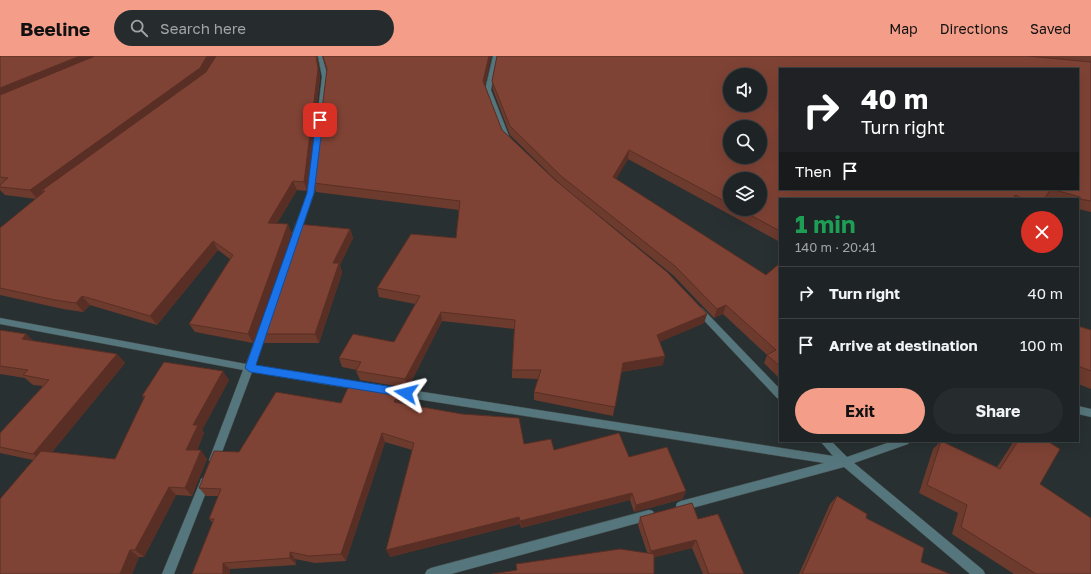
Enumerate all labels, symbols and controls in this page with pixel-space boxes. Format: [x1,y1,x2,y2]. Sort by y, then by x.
search box [114,10,394,46]
text: Beeline [20,17,90,40]
icon: search [128,17,150,39]
text: Search here [160,19,246,37]
text: Map [889,20,918,37]
text: Directions [940,20,1008,37]
text: Saved [1030,20,1071,37]
map controls [723,68,767,216]
button: sound [723,68,767,112]
text: 40 m [861,82,928,115]
icon: right [795,84,847,136]
pin [303,103,337,137]
icon: arrive [309,109,331,131]
text: Turn right [861,116,945,138]
button: search [723,120,767,164]
icon: arrive [839,160,861,182]
text: Then [795,162,831,180]
button: layers [723,172,767,216]
text: 1 min [795,209,855,238]
button: close [1021,211,1063,253]
text: 140 m · 20:41 [795,239,876,255]
icon: right [795,282,817,304]
text: Turn right [829,284,900,302]
text: 40 m [1028,284,1063,302]
icon: arrive [795,334,817,356]
text: Arrive at destination [829,336,978,354]
text: 100 m [1020,336,1063,354]
position arrow [385,372,427,414]
button: Exit [795,388,925,434]
button: Share [933,388,1063,434]

